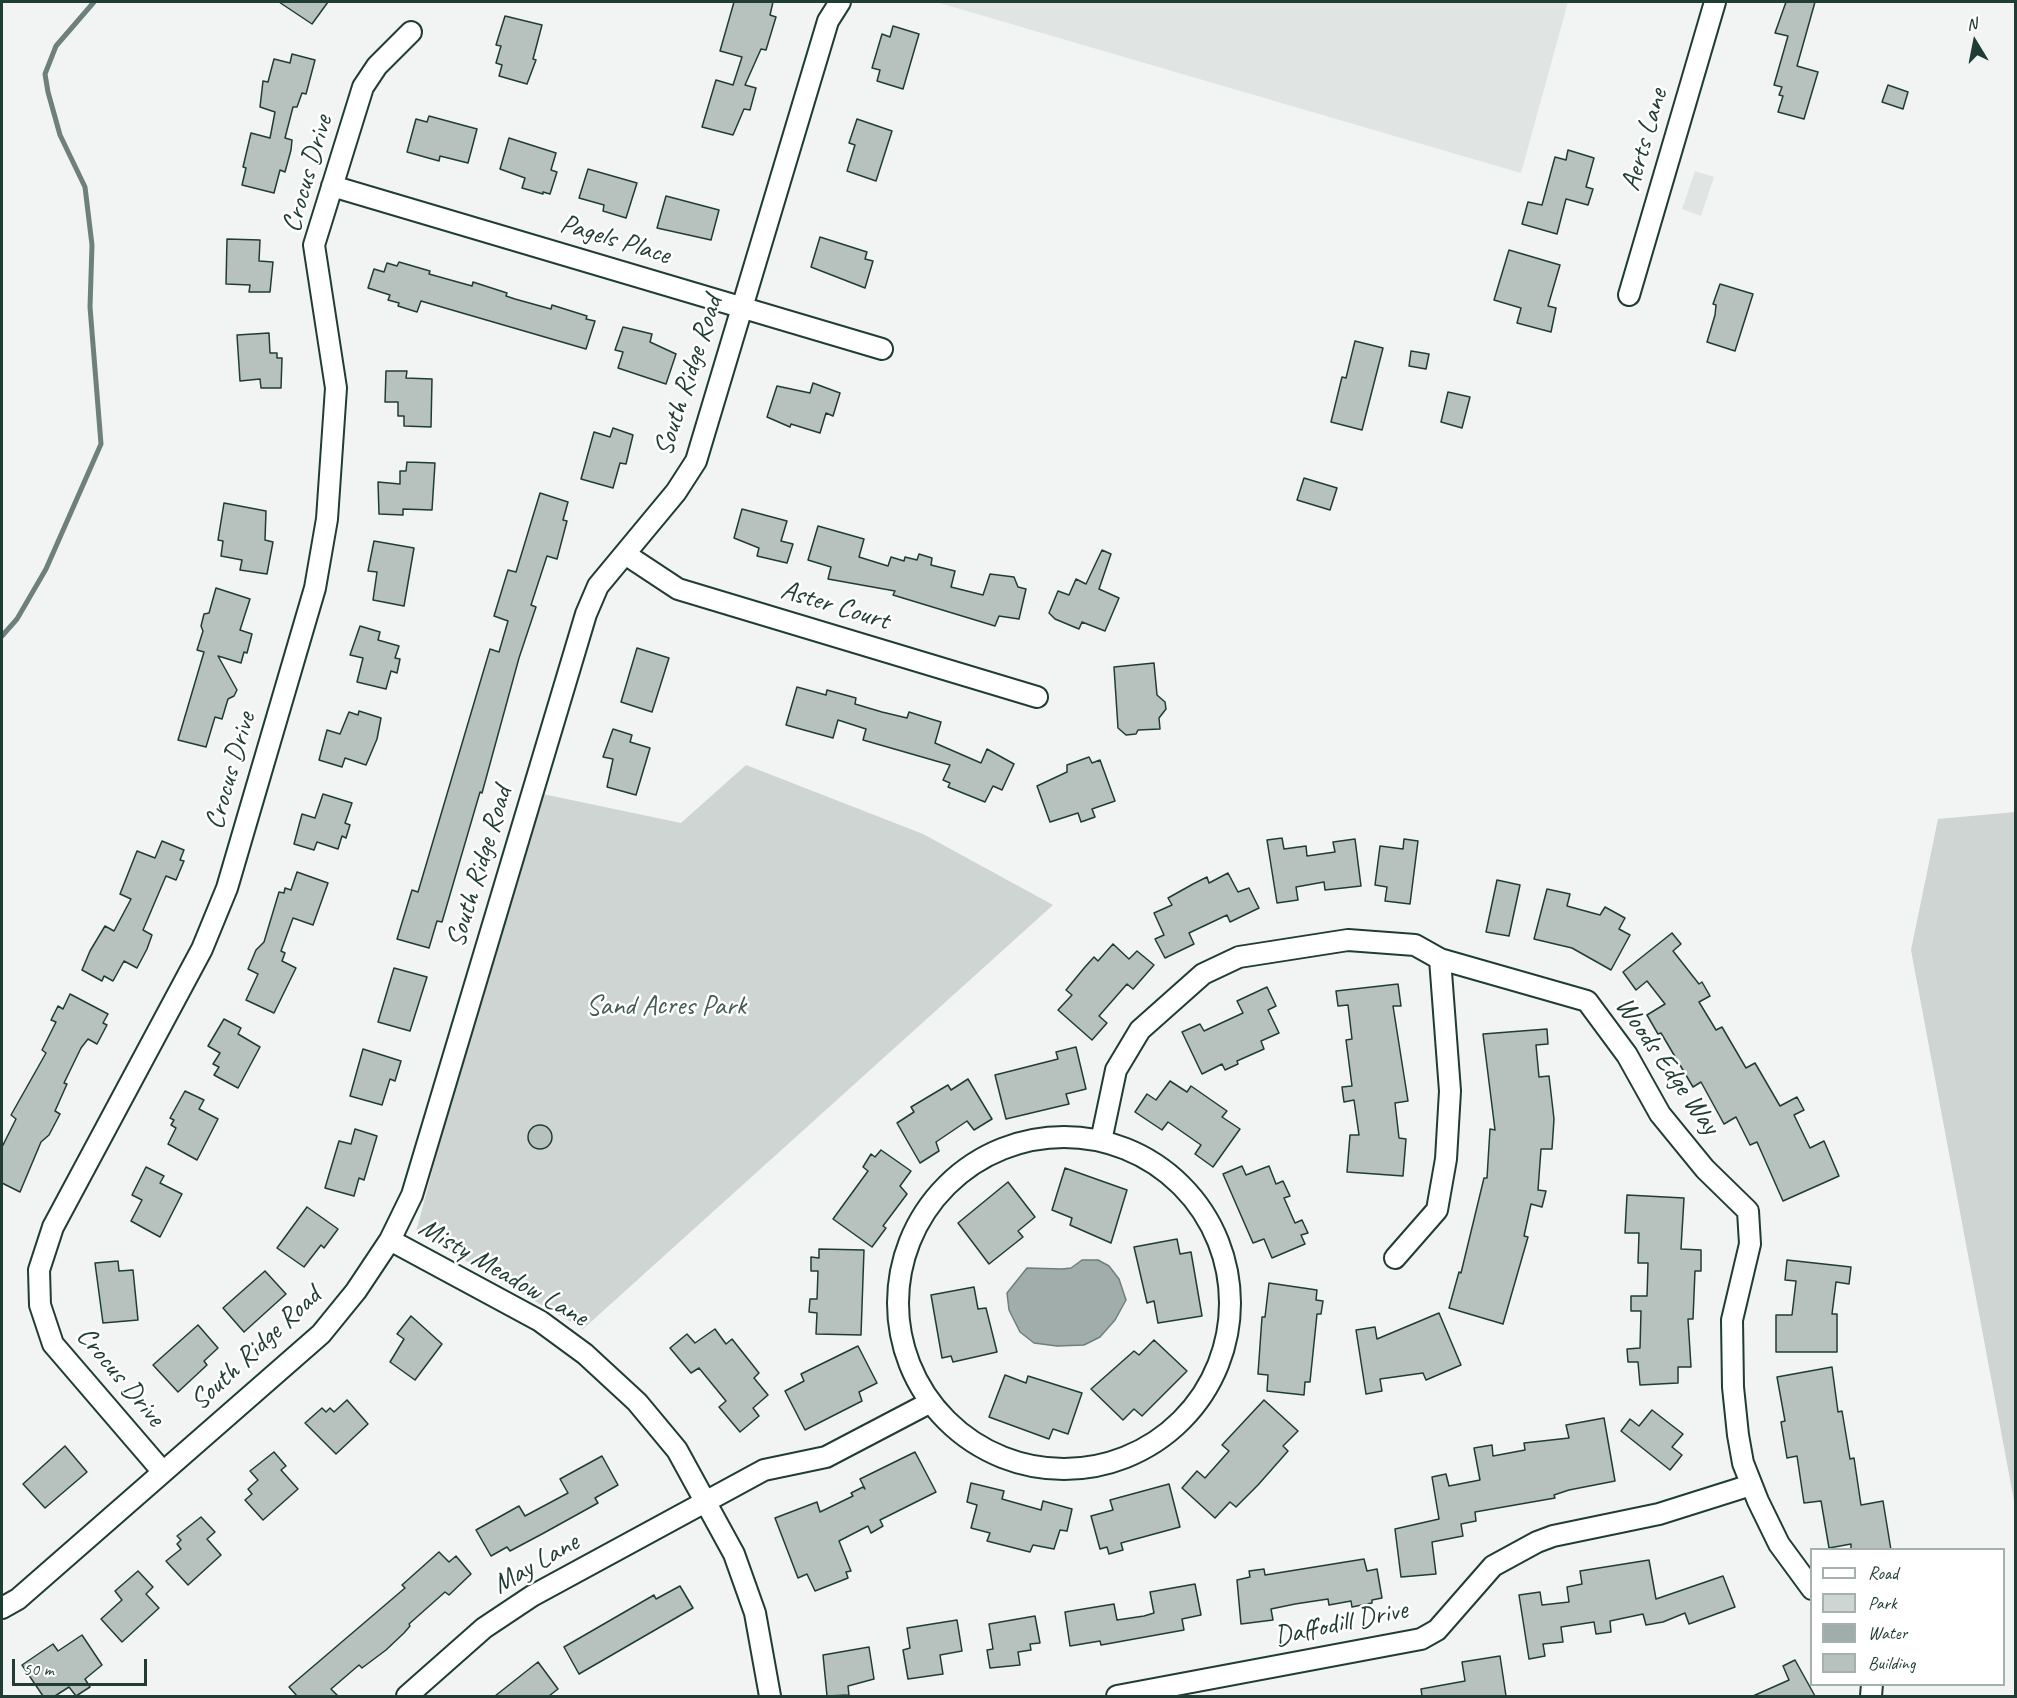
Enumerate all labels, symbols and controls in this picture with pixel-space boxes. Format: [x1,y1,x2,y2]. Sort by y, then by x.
north arrow [1945,12,2005,72]
text: N [1965,14,1978,35]
street label: Aerts Lane [1614,85,1676,195]
street label: Crocus Drive [275,112,341,236]
street label: Pagels Place [556,207,674,273]
street label: South Ridge Road [647,292,731,460]
street label: Aster Court [777,574,893,638]
street label: Crocus Drive [198,709,264,833]
street label: South Ridge Road [440,783,520,951]
park label: Sand Acres Park [586,990,746,1024]
street label: Woods Edge Way [1607,991,1727,1141]
street label: Misty Meadow Lane [413,1211,593,1335]
street label: South Ridge Road [184,1280,328,1418]
street label: Crocus Drive [69,1320,171,1434]
street label: May Lane [487,1526,585,1602]
legend [1810,1548,2005,1686]
text: Road [1868,1562,1898,1584]
text: Park [1868,1592,1897,1614]
street label: Daffodill Drive [1271,1594,1411,1654]
text: Water [1868,1622,1907,1644]
scale bar [15,1647,150,1685]
text: Building [1868,1652,1915,1674]
text: 50 m [23,1658,54,1680]

